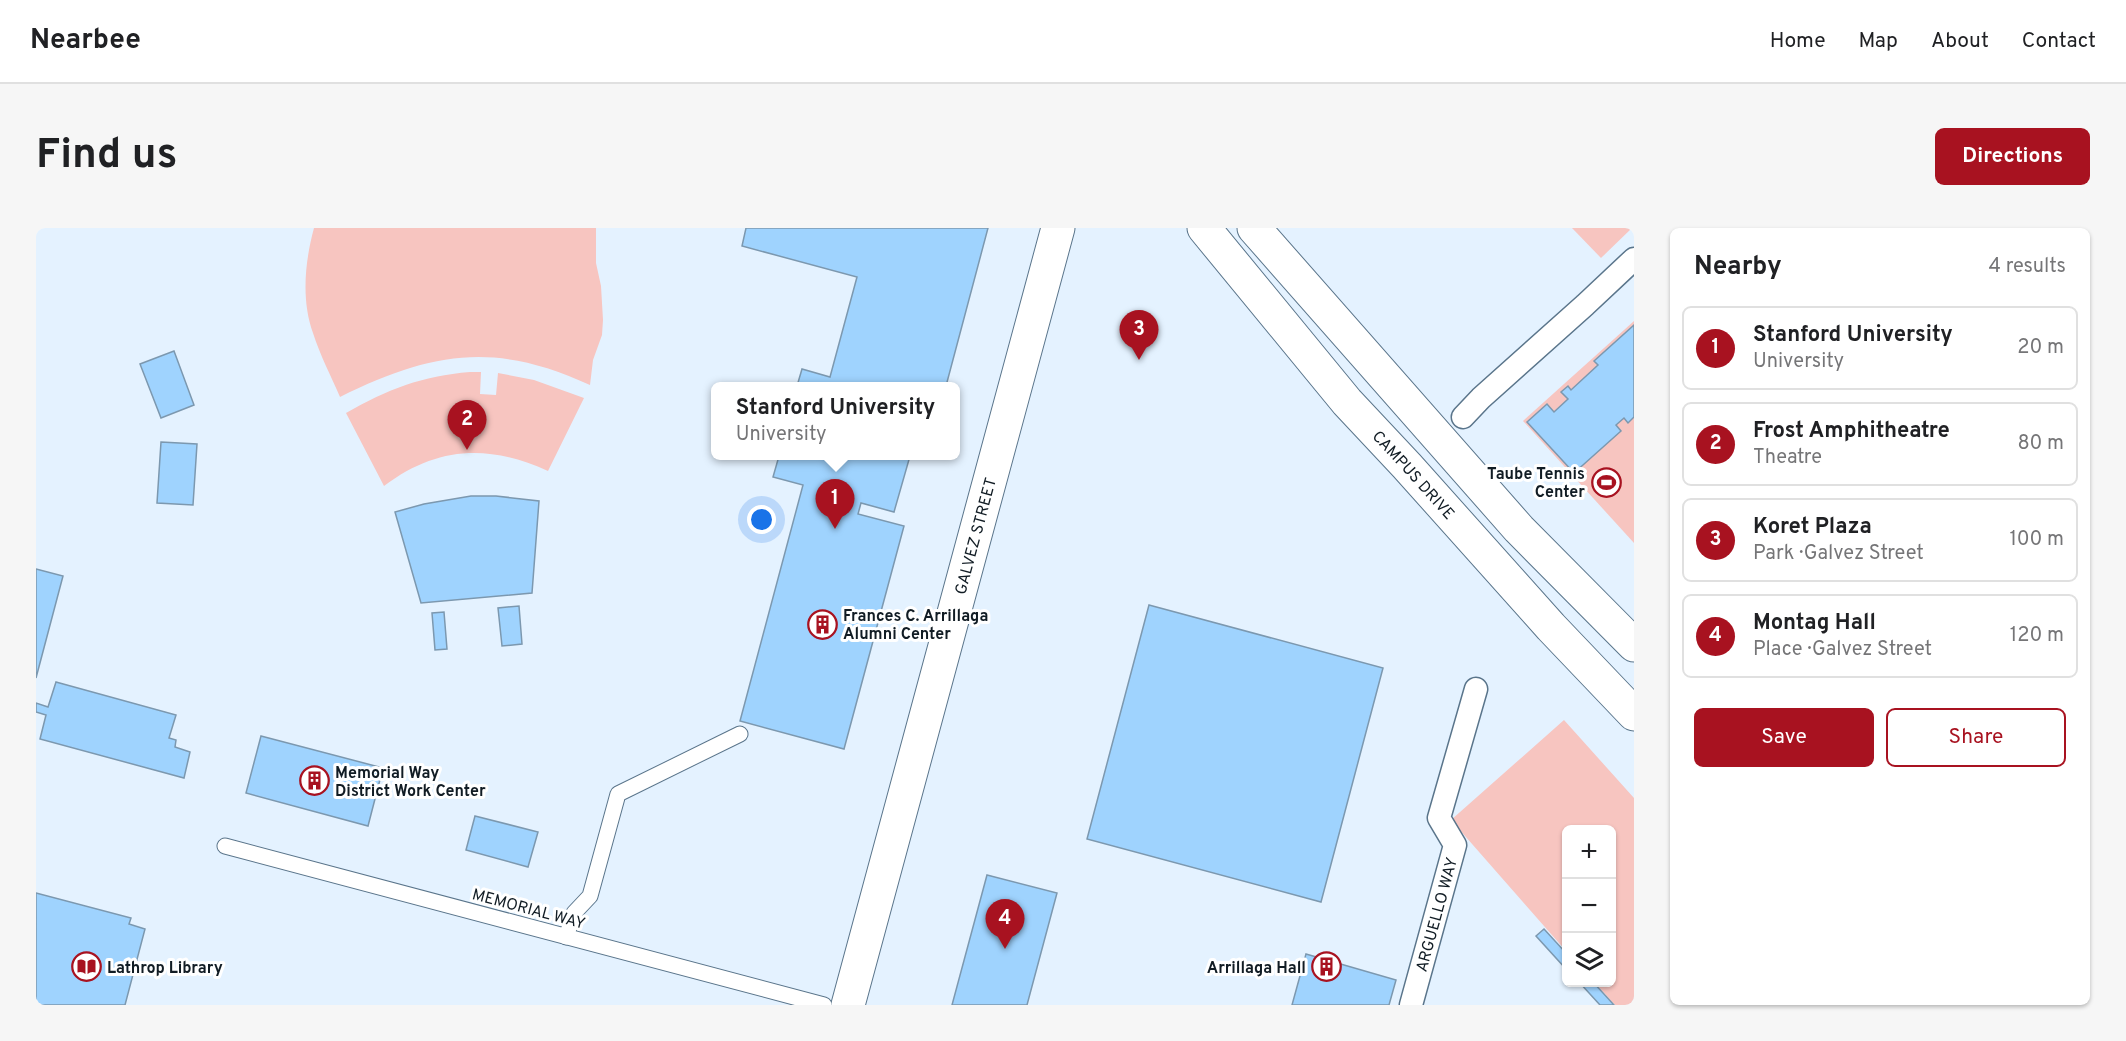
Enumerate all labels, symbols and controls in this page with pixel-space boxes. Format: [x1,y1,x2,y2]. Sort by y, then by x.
text: Nearbee [30,23,141,59]
text: Home [1770,28,1826,55]
text: Map [1859,28,1898,55]
text: About [1931,28,1989,55]
text: Contact [2022,28,2096,55]
button: Directions [1935,128,2090,185]
text: Find us [36,130,177,183]
text: Nearby [1694,251,1782,284]
text: 4 results [1989,254,2066,280]
pin: 3 [1120,310,1158,360]
text: Stanford University [1753,322,1953,349]
text: 1 [1712,335,1720,361]
text: 20 m [2017,335,2064,361]
text: University [1753,349,1844,375]
popup [711,382,960,460]
text: Stanford University [736,395,935,422]
pin: 2 [448,400,486,450]
text: Frost Amphitheatre [1753,418,1950,445]
text: University [736,422,827,448]
street label: CAMPUS DRIVE [1367,427,1458,525]
text: 2 [1709,431,1722,457]
text: 80 m [2018,431,2064,457]
text: Theatre [1753,445,1822,471]
place label: Taube Tennis Center [1487,465,1585,503]
sports icon: Taube Tennis Center [1590,466,1622,498]
street label: GALVEZ STREET [951,476,1002,597]
pin: 1 [816,480,854,529]
your location [747,505,776,534]
text: Koret Plaza [1753,514,1872,541]
text: 3 [1710,527,1722,553]
text: 100 m [2009,527,2064,553]
text: Park · Galvez Street [1753,541,1924,567]
place label: Frances C. Arrillaga Alumni Center [843,607,988,645]
building icon: Frances C. Arrillaga Alumni Center [806,608,838,640]
text: Montag Hall [1753,610,1876,637]
text: 4 [1709,623,1722,649]
text: 120 m [2010,623,2064,649]
text: Place · Galvez Street [1753,637,1932,663]
button: Save [1694,708,1874,767]
button: Share [1886,708,2066,767]
place label: Memorial Way District Work Center [335,764,486,802]
building icon: Memorial Way District Work Center [298,765,330,797]
map controls [1562,825,1616,987]
button: + [1562,825,1616,879]
street label: ARGUELLO WAY [1413,855,1463,974]
button: − [1562,879,1616,933]
street label: MEMORIAL WAY [470,885,587,935]
pin: 4 [986,900,1024,949]
button: layers [1562,933,1616,987]
library icon: Lathrop Library [70,951,102,983]
building icon: Arrillaga Hall [1311,951,1343,983]
place label: Lathrop Library [107,959,223,979]
place label: Arrillaga Hall [1207,959,1306,979]

